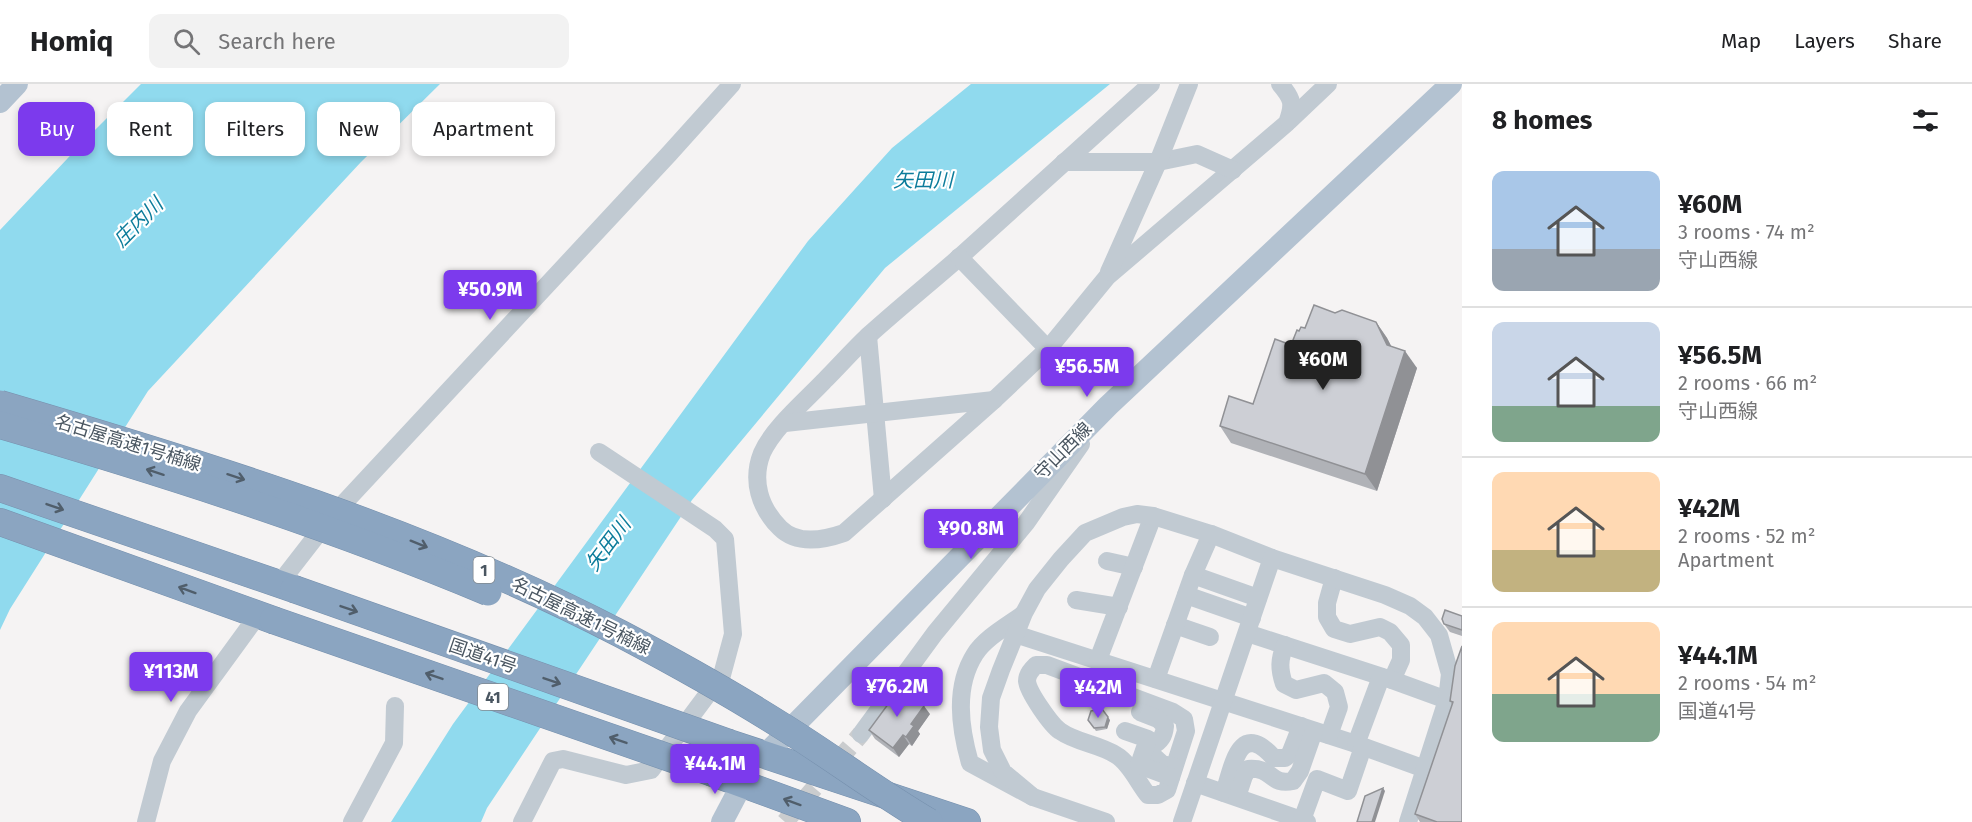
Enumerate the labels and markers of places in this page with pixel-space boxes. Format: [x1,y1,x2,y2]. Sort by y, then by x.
pin: ¥50.9M [441,270,539,321]
pin: ¥60M [1287,340,1359,391]
pin: ¥56.5M [1038,347,1136,398]
pin: ¥90.8M [922,509,1020,560]
pin: ¥113M [129,652,213,703]
pin: ¥76.2M [848,667,946,718]
pin: ¥42M [1062,668,1134,719]
pin: ¥44.1M [666,744,764,795]

